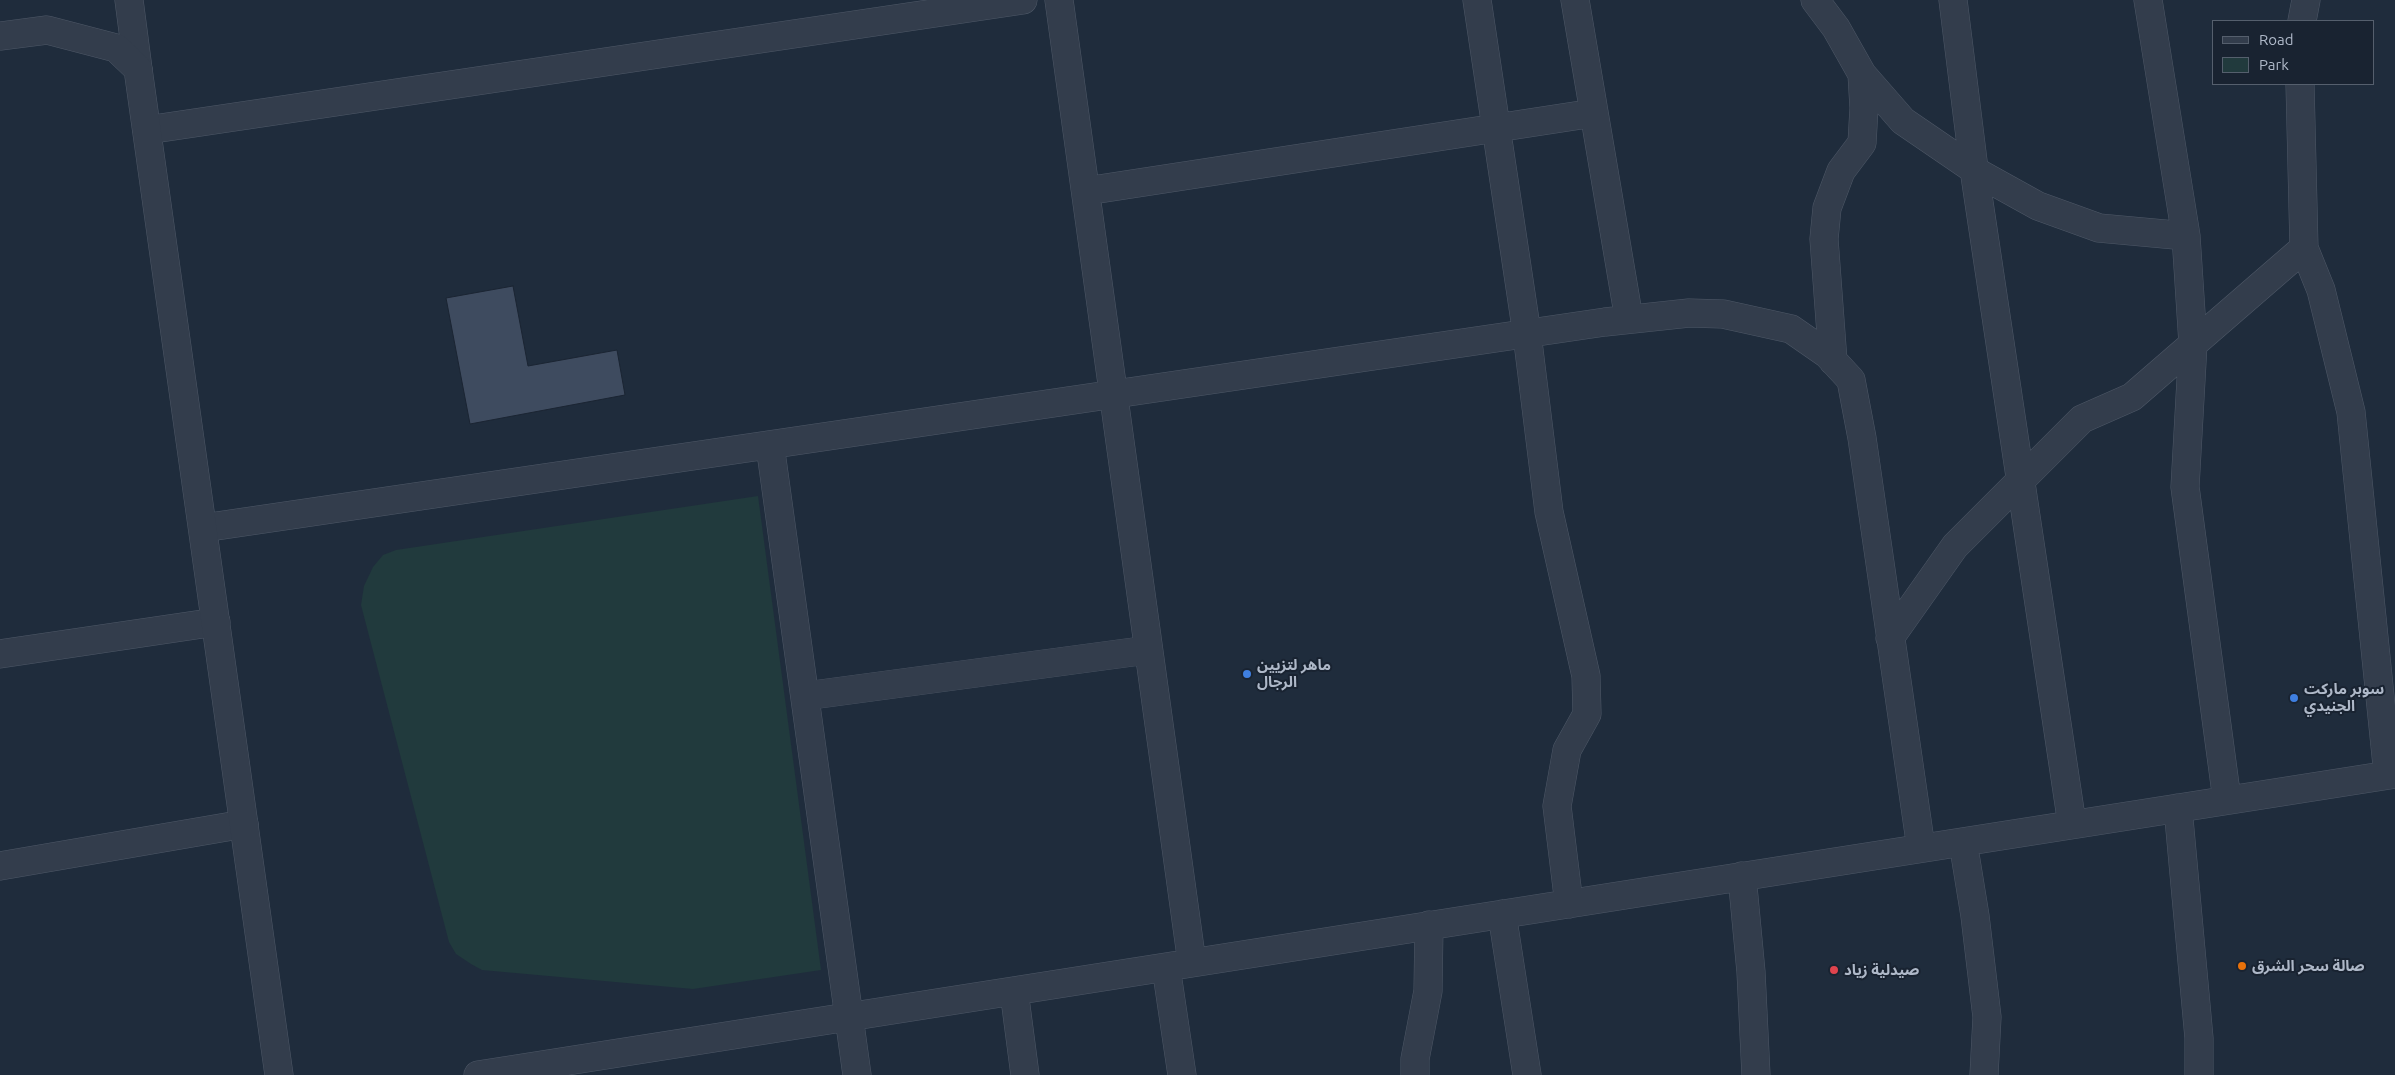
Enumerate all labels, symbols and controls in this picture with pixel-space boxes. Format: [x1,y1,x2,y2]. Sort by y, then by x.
legend [2212,20,2375,85]
text: Road [2259,31,2294,48]
text: Park [2259,56,2289,73]
place label: ماهر لتزيين الرجال [1257,656,1331,691]
marker: ماهر لتزيين الرجال [1241,668,1253,680]
place label: سوبر ماركت الجنيدي [2304,680,2384,715]
marker: سوبر ماركت الجنيدي [2288,692,2300,704]
place label: صالة سحر الشرق [2252,957,2365,975]
marker: صالة سحر الشرق [2236,960,2248,972]
place label: صيدلية زياد [1844,961,1919,979]
marker: صيدلية زياد [1828,964,1840,976]

